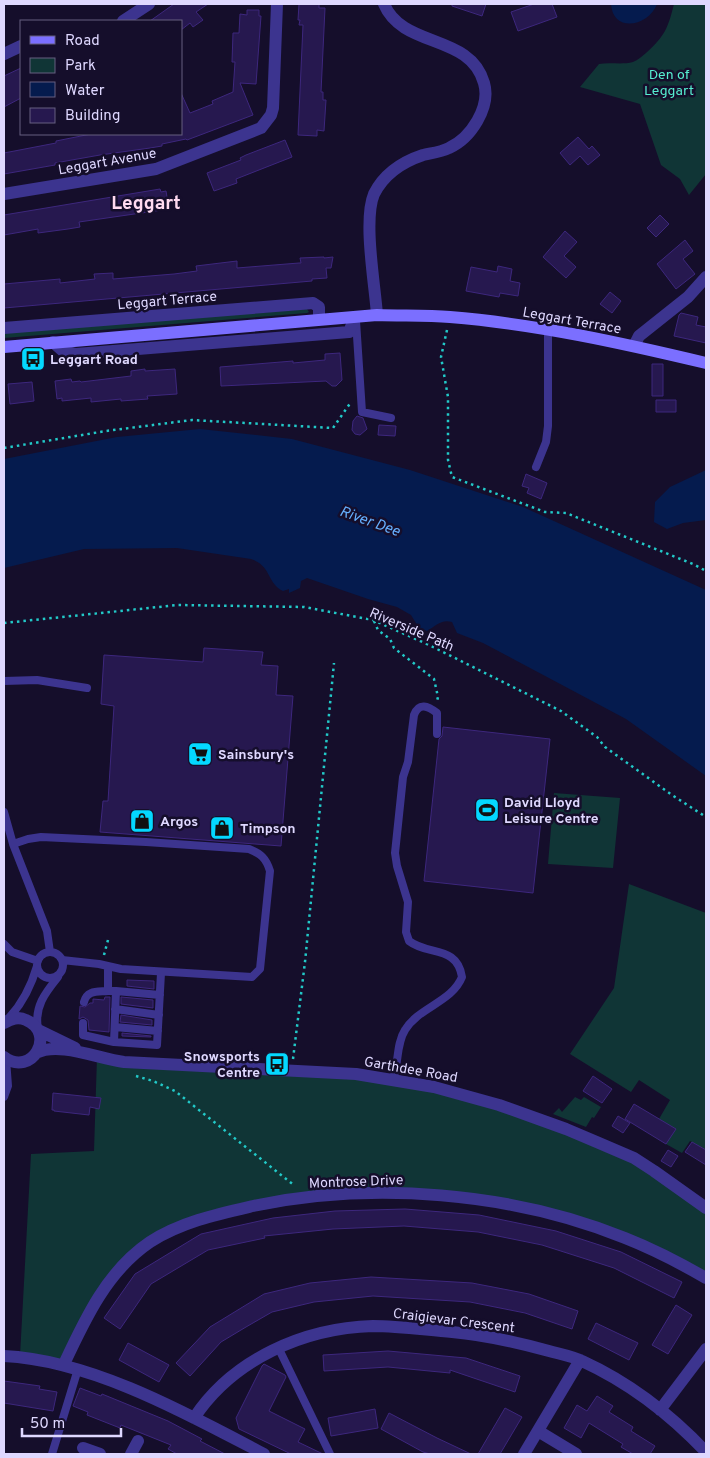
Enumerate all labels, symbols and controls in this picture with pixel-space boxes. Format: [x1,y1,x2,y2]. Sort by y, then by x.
legend [20,20,182,135]
text: Road [65,32,100,51]
text: Park [65,57,96,76]
park label: Den of Leggart [644,67,694,100]
text: Water [65,82,105,101]
text: Building [65,107,120,126]
street label: Leggart Avenue [57,145,158,179]
district label: Leggart [111,192,181,216]
street label: Leggart Terrace [117,289,218,314]
street label: Leggart Terrace [521,304,622,339]
bus stop icon: Leggart Road [20,346,46,372]
place label: Leggart Road [50,352,138,369]
water label: River Dee [337,503,403,542]
street label: Riverside Path [367,605,456,656]
supermarket icon: Sainsbury's [187,741,213,767]
place label: Sainsbury's [218,747,294,764]
place label: David Lloyd Leisure Centre [504,795,599,828]
sports icon: David Lloyd Leisure Centre [474,797,500,823]
shop icon: Argos [129,808,155,834]
place label: Argos [160,814,198,831]
shop icon: Timpson [209,815,235,841]
place label: Timpson [240,821,296,838]
place label: Snowsports Centre [184,1049,260,1082]
bus stop icon: Snowsports Centre [264,1051,290,1077]
street label: Garthdee Road [363,1054,459,1087]
street label: Montrose Drive [308,1172,404,1193]
street label: Craigievar Crescent [392,1306,516,1337]
scale bar [22,1406,121,1438]
text: 50 m [30,1415,65,1434]

